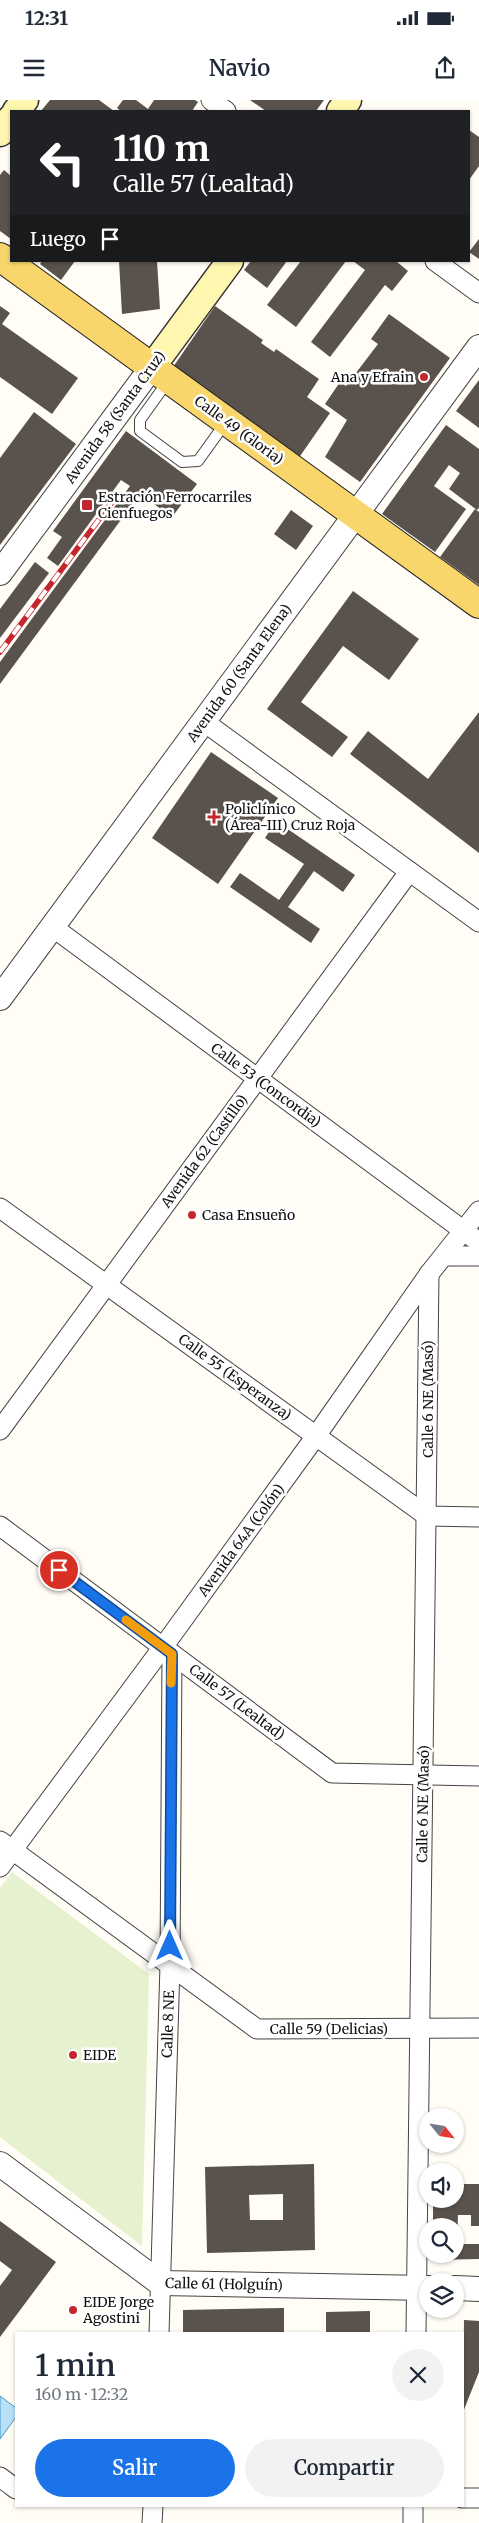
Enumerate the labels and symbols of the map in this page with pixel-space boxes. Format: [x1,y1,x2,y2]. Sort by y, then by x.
street label: Avenida 58 (Santa Cruz) [60,347,169,488]
place label: Ana y Efrain [330,368,414,386]
marker: Ana y Efrain [418,371,430,383]
street label: Calle 49 (Gloria) [191,392,287,468]
place label: Estración Ferrocarriles Cienfuegos [98,488,252,522]
marker: Estración Ferrocarriles Cienfuegos [80,498,94,512]
street label: Avenida 60 (Santa Elena) [182,600,295,746]
place label: Policlínico (Área-III) Cruz Roja [225,800,356,834]
marker: Policlínico (Área-III) Cruz Roja [207,810,221,824]
street label: Calle 53 (Concordia) [207,1039,325,1131]
street label: Avenida 62 (Castillo) [156,1091,251,1212]
place label: Casa Ensueño [202,1206,295,1224]
marker: Casa Ensueño [186,1209,198,1221]
street label: Calle 55 (Esperanza) [175,1330,295,1424]
street label: Calle 6 NE (Masó) [419,1340,437,1458]
street label: Avenida 64A (Colón) [193,1480,288,1601]
pin [38,1549,80,1591]
street label: Calle 57 (Lealtad) [186,1660,288,1744]
street label: Calle 6 NE (Masó) [413,1745,433,1863]
position arrow [143,1919,195,1971]
street label: Calle 8 NE [158,1990,178,2058]
street label: Calle 59 (Delicias) [270,2020,388,2038]
place label: EIDE [83,2046,116,2064]
marker: EIDE [67,2049,79,2061]
north arrow [419,2108,464,2152]
street label: Calle 61 (Holguín) [165,2274,283,2294]
place label: EIDE Jorge Agostini [82,2293,154,2327]
marker: EIDE Jorge Agostini [67,2304,79,2316]

